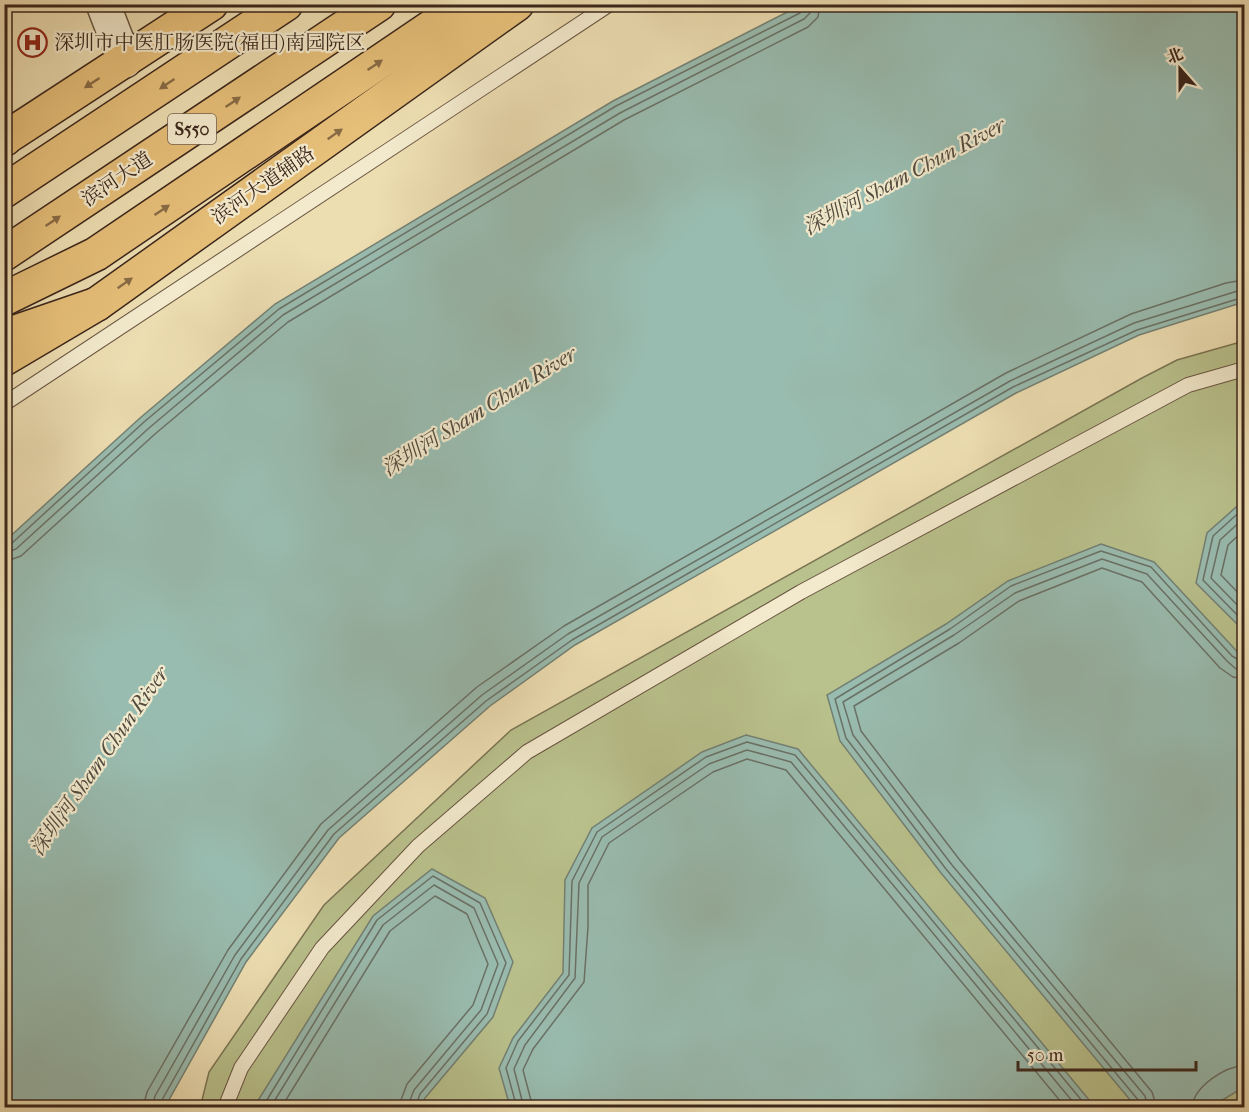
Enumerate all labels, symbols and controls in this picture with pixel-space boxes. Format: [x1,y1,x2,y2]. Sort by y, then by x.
hospital icon: 深圳市中医肛肠医院(福田)南园院区 [17,26,49,58]
place label: 深圳市中医肛肠医院(福田)南园院区 [54,31,365,54]
north arrow [1150,39,1210,99]
text: 北 [1164,44,1186,67]
one-way arrow [367,59,383,71]
one-way arrow [84,77,100,88]
one-way arrow [159,78,175,89]
one-way arrow [225,97,241,108]
water label: 深圳河 Sham Chun River [799,112,1010,239]
road number: S550 [168,114,216,144]
one-way arrow [327,128,343,140]
street label: 滨河大道辅路 [207,141,319,229]
street label: 滨河大道 [77,147,157,211]
one-way arrow [154,205,170,216]
one-way arrow [45,216,61,227]
one-way arrow [117,277,133,289]
water label: 深圳河 Sham Chun River [377,340,582,481]
water label: 深圳河 Sham Chun River [25,661,174,860]
scale bar [1018,1034,1196,1072]
text: 50 m [1027,1045,1064,1066]

